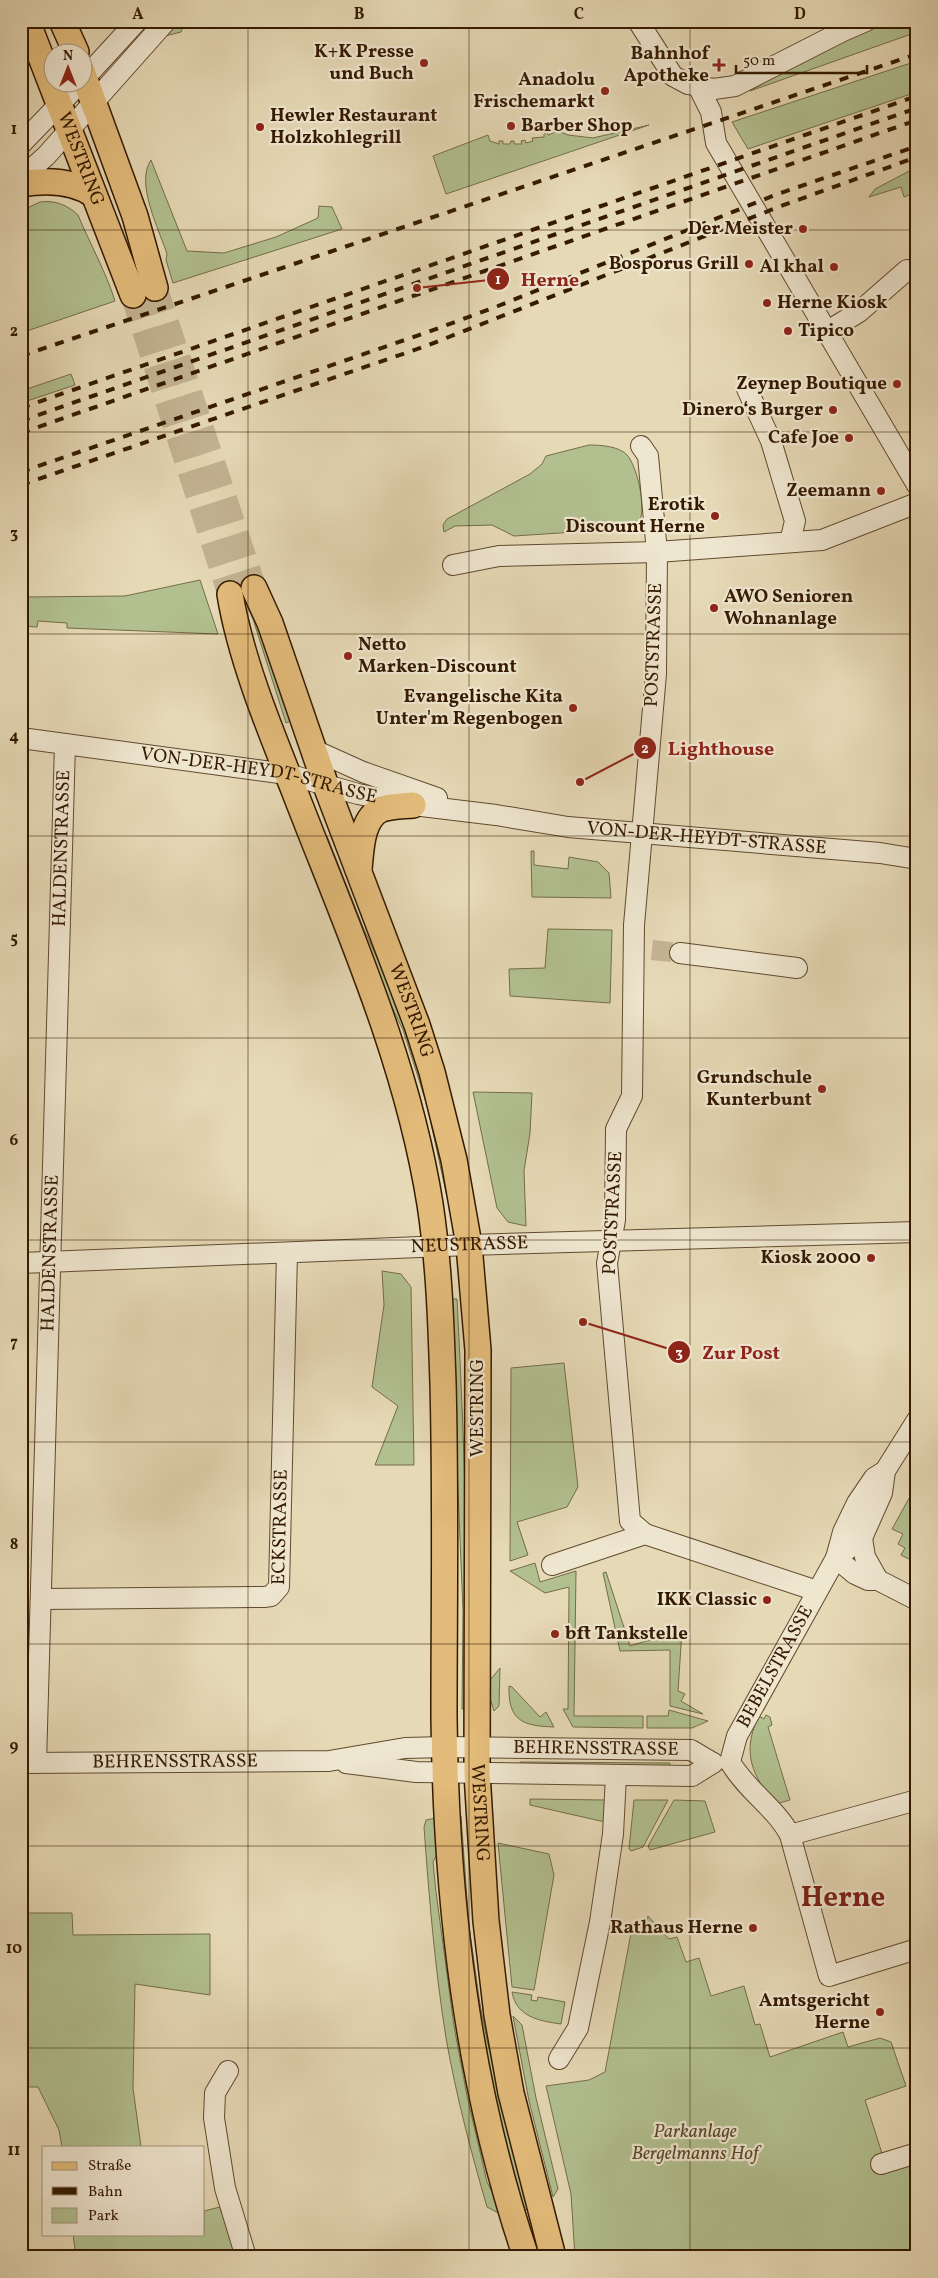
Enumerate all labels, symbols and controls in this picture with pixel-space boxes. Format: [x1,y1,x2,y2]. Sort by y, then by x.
text: A [132,4,144,26]
text: B [354,4,365,26]
text: C [574,4,584,26]
text: D [794,4,806,26]
place label: K+K Presse und Buch [314,39,414,87]
place label: Bahnhof Apotheke [624,41,711,89]
north arrow [42,42,92,92]
scale bar [736,42,867,74]
text: N [63,47,73,66]
text: 50 m [743,51,775,72]
marker: K+K Presse und Buch [418,57,430,69]
marker: Bahnhof Apotheke [713,59,725,71]
place label: Anadolu Frischemarkt [473,67,595,115]
marker: Anadolu Frischemarkt [599,85,611,97]
place label: Hewler Restaurant Holzkohlegrill [270,103,437,151]
street label: WESTRING [50,108,110,210]
place label: Barber Shop [521,113,632,139]
text: 1 [11,119,17,141]
marker: Barber Shop [505,120,517,132]
marker: Hewler Restaurant Holzkohlegrill [254,121,266,133]
place label: Der Meister [688,216,793,242]
marker: Der Meister [797,223,809,235]
place label: Bosporus Grill [609,251,739,277]
place label: Al khal [759,254,824,280]
marker: Bosporus Grill [743,258,755,270]
callout: Herne [486,261,589,296]
marker: Al khal [828,261,840,273]
text: Herne [521,267,579,295]
text: 1 [495,270,501,291]
place label: Herne Kiosk [777,290,888,316]
marker: Herne Kiosk [761,297,773,309]
place label: Tipico [798,318,854,344]
text: 2 [10,321,18,343]
marker: Tipico [782,325,794,337]
place label: Zeynep Boutique [736,371,887,397]
marker: Zeynep Boutique [891,378,903,390]
place label: Dinero‘s Burger [682,397,823,423]
marker: Dinero‘s Burger [827,404,839,416]
place label: Cafe Joe [768,425,839,451]
marker: Cafe Joe [843,432,855,444]
place label: Zeemann [786,478,871,504]
marker: Zeemann [875,485,887,497]
place label: Erotik Discount Herne [565,492,705,540]
marker: Erotik Discount Herne [709,510,721,522]
text: 3 [10,523,18,545]
street label: POSTSTRASSE [639,583,669,707]
place label: AWO Senioren Wohnanlage [724,584,853,632]
marker: AWO Senioren Wohnanlage [708,602,720,614]
place label: Netto Marken-Discount [358,632,517,680]
marker: Netto Marken-Discount [342,650,354,662]
place label: Evangelische Kita Unter'm Regenbogen [376,684,563,732]
marker: Evangelische Kita Unter'm Regenbogen [567,702,579,714]
text: 4 [9,726,19,748]
callout: Lighthouse [633,731,784,766]
text: Lighthouse [668,736,774,764]
text: 2 [641,739,649,760]
street label: VON-DER-HEYDT-STRASSE [139,741,379,811]
street label: HALDENSTRASSE [47,770,77,927]
street label: VON-DER-HEYDT-STRASSE [586,816,828,862]
text: 5 [10,928,18,950]
street label: WESTRING [382,960,440,1061]
place label: Grundschule Kunterbunt [697,1065,812,1113]
marker: Grundschule Kunterbunt [816,1083,828,1095]
text: 6 [10,1130,19,1152]
street label: POSTSTRASSE [597,1150,629,1276]
street label: HALDENSTRASSE [35,1174,66,1332]
street label: NEUSTRASSE [410,1230,529,1260]
place label: Kiosk 2000 [761,1245,861,1271]
marker: Kiosk 2000 [865,1252,877,1264]
text: 7 [10,1332,18,1354]
callout: Zur Post [666,1334,790,1369]
text: Zur Post [702,1340,781,1368]
text: 3 [675,1343,683,1364]
street label: WESTRING [465,1359,491,1457]
street label: ECKSTRASSE [266,1469,295,1585]
text: 8 [10,1534,18,1556]
place label: IKK Classic [657,1587,757,1613]
marker: IKK Classic [761,1594,773,1606]
street label: BEBELSTRASSE [731,1601,820,1733]
place label: bft Tankstelle [565,1621,688,1647]
marker: bft Tankstelle [549,1628,561,1640]
street label: BEHRENSSTRASSE [513,1735,679,1763]
text: 9 [10,1736,19,1758]
street label: BEHRENSSTRASSE [92,1748,258,1776]
street label: WESTRING [464,1763,495,1863]
district label: Herne [801,1878,885,1919]
place label: Rathaus Herne [610,1915,743,1941]
marker: Rathaus Herne [747,1922,759,1934]
text: 10 [6,1938,22,1960]
place label: Amtsgericht Herne [759,1988,870,2036]
marker: Amtsgericht Herne [874,2006,886,2018]
park label: Parkanlage Bergelmanns Hof [632,2119,762,2167]
text: 11 [8,2140,20,2162]
legend [42,2146,205,2236]
text: Straße [88,2156,131,2177]
text: Bahn [88,2182,123,2203]
text: Park [88,2206,119,2227]

